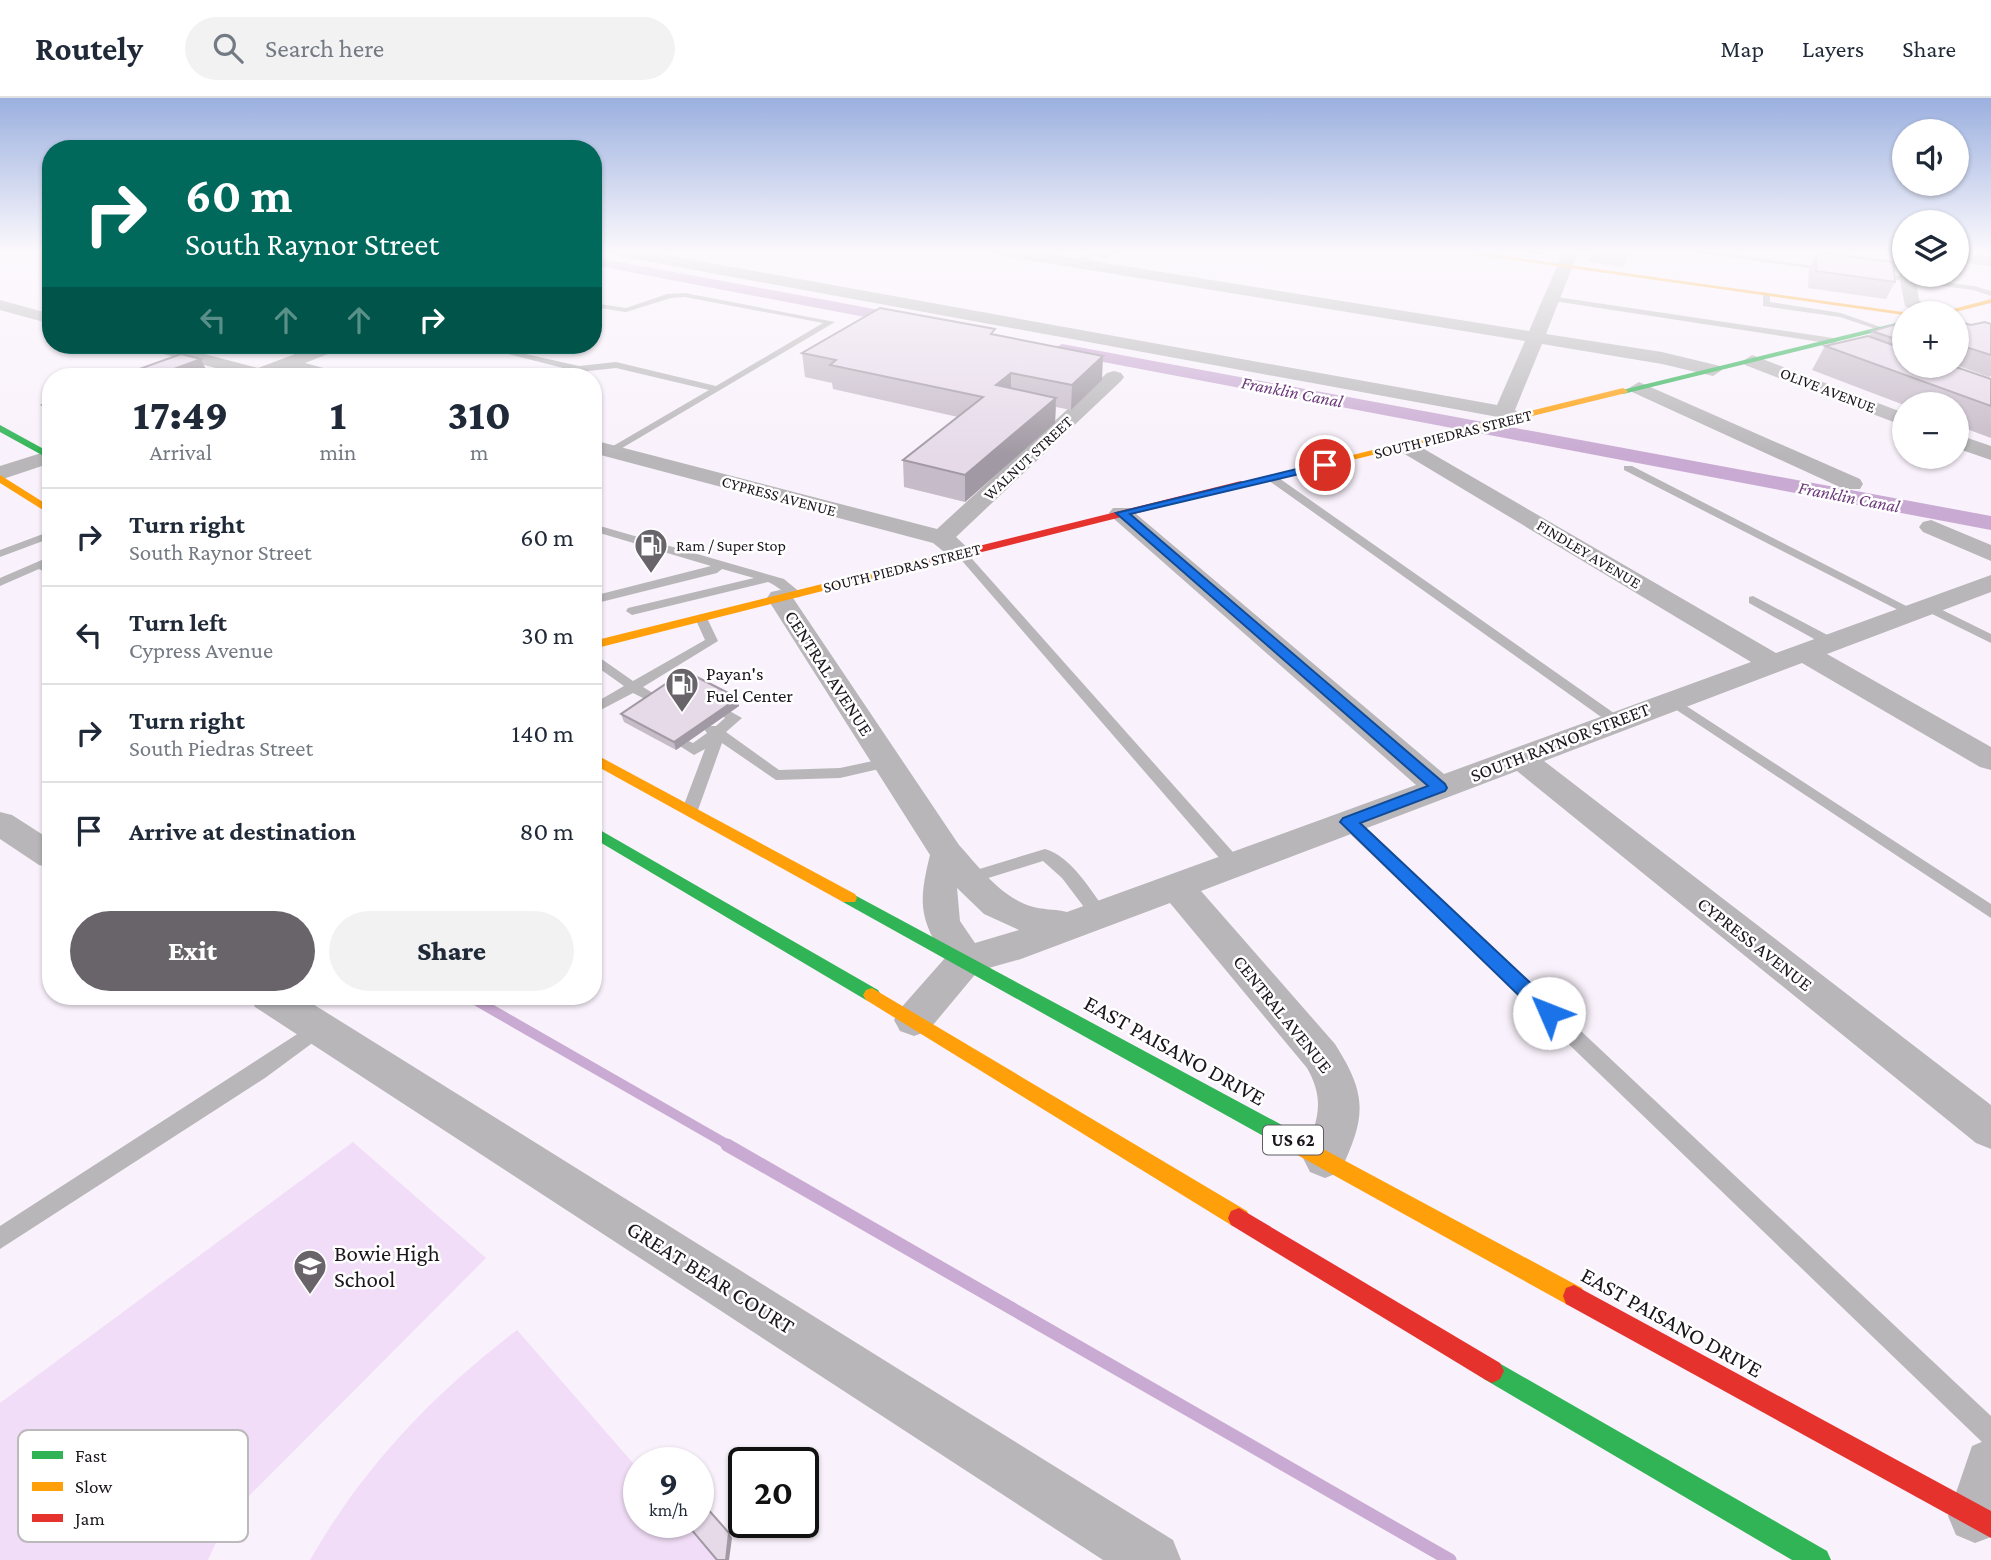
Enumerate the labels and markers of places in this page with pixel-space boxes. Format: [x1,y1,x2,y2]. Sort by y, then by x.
pin [1295,435,1355,495]
fuel station icon: Ram / Super Stop [632,526,670,575]
place label: Ram / Super Stop [676,537,786,555]
place label: Payan's Fuel Center [706,663,793,706]
fuel station icon: Payan's Fuel Center [663,665,701,714]
place label: Bowie High School [334,1240,440,1292]
school or university icon: Bowie High School [291,1247,329,1296]

